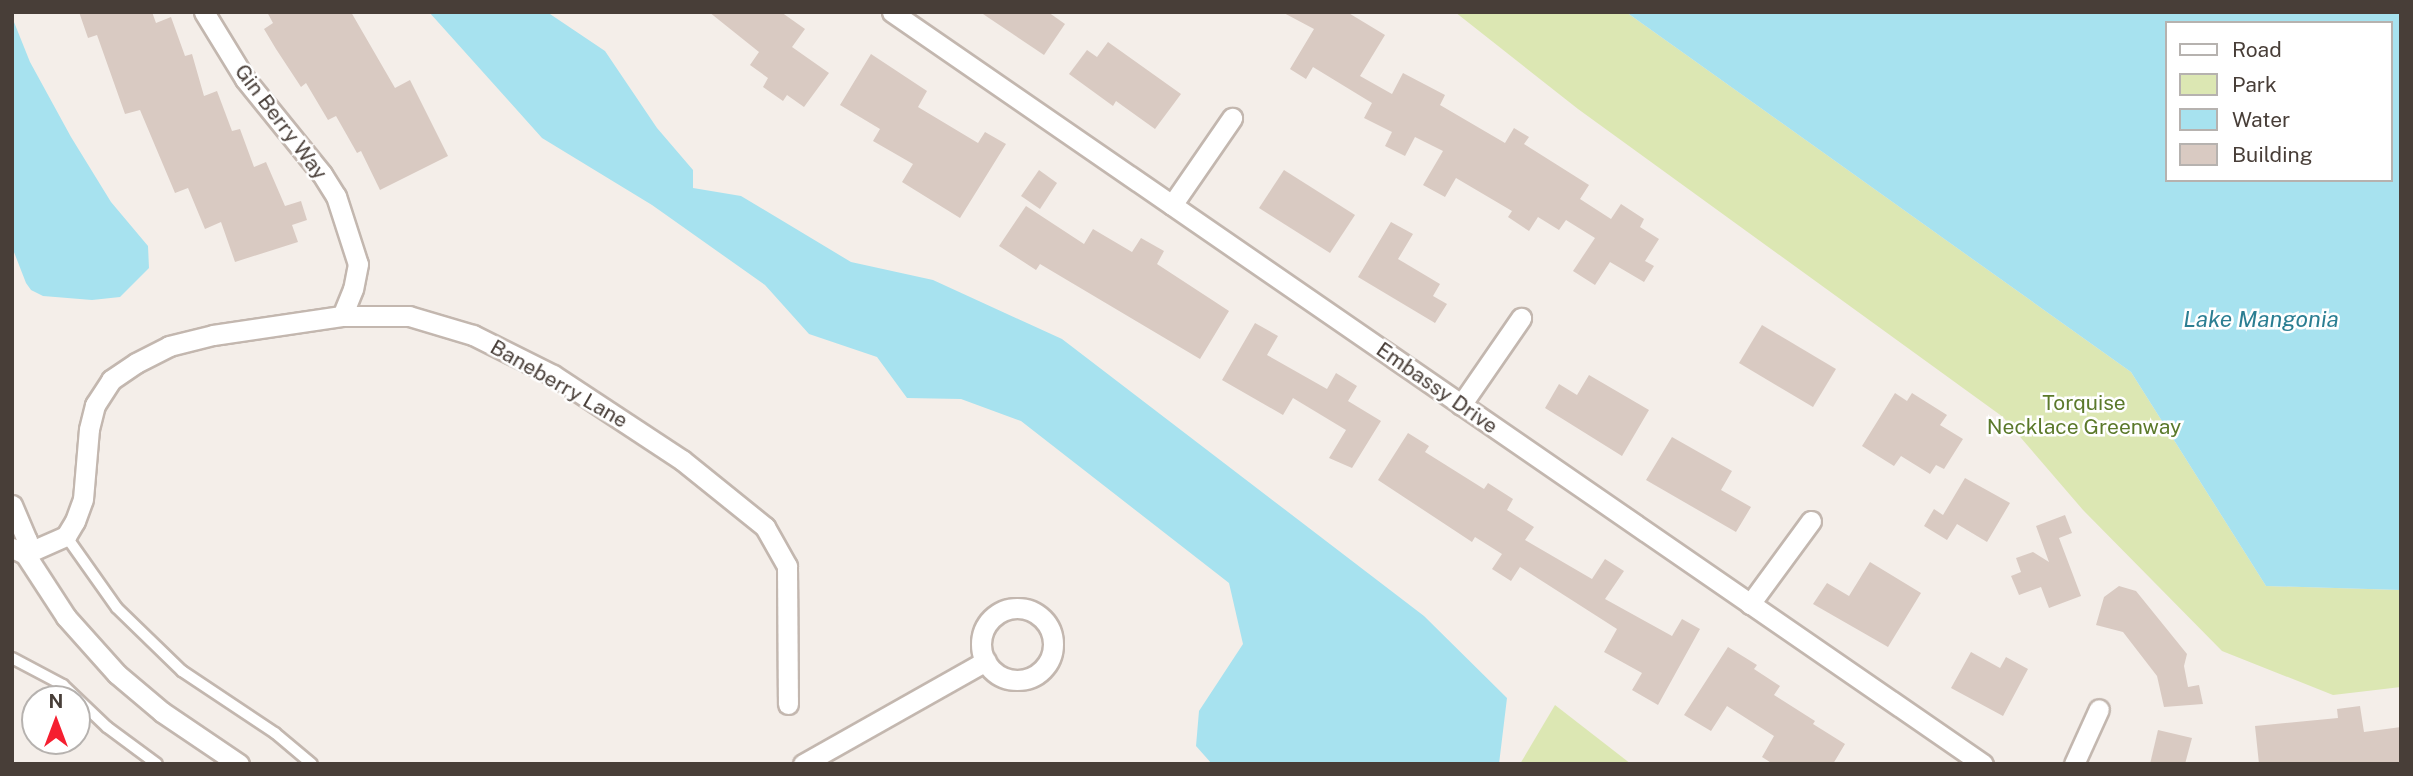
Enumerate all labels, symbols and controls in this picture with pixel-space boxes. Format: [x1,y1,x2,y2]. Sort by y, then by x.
legend [2164,21,2392,182]
text: Road [2232,37,2282,62]
street label: Gin Berry Way [229,59,333,185]
text: Park [2232,72,2277,97]
text: Water [2232,107,2290,132]
text: Building [2232,142,2313,167]
water label: Lake Mangonia [2183,305,2339,333]
street label: Baneberry Lane [486,334,632,434]
street label: Embassy Drive [1371,337,1503,439]
park label: Torquise Necklace Greenway [1987,390,2181,440]
north arrow [21,685,91,755]
text: N [49,690,63,712]

